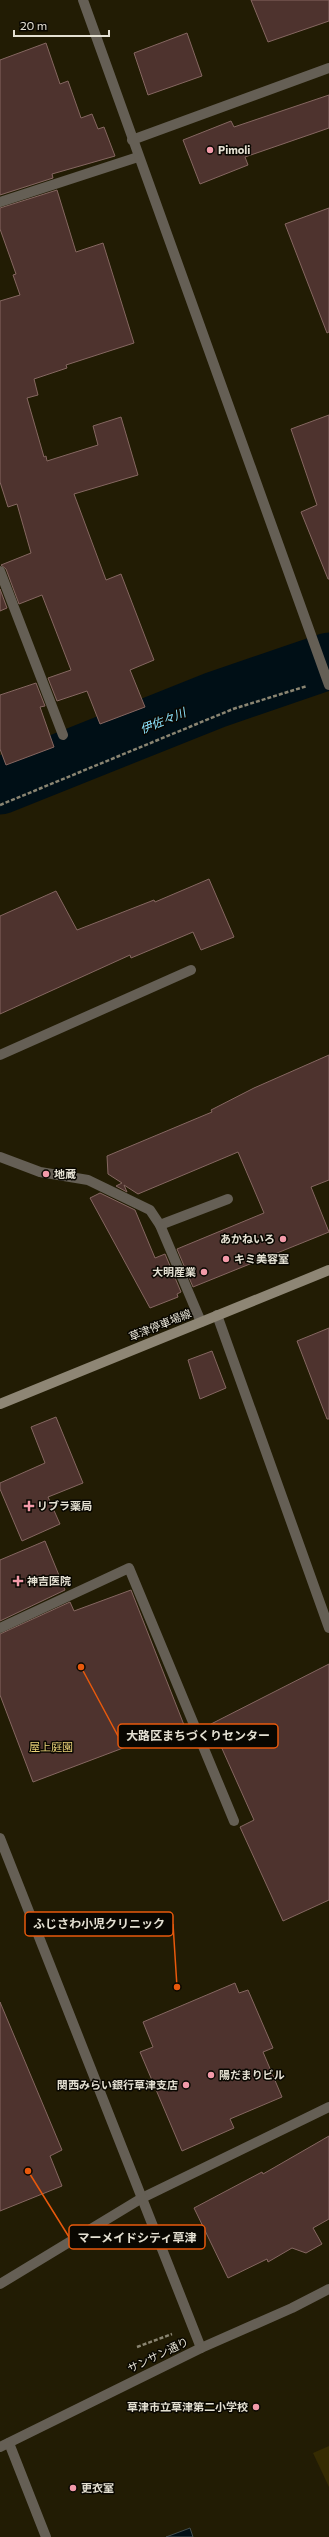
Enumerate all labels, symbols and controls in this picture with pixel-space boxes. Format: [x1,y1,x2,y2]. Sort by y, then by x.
scale bar [14,12,109,38]
text: 20 m [20,18,47,32]
place label: Pimoli [218,143,250,156]
marker: Pimoli [205,145,215,155]
water label: 伊佐々川 [138,704,189,736]
place label: 地蔵 [54,1167,76,1180]
marker: 地蔵 [41,1169,51,1179]
place label: あかねいろ [220,1232,275,1245]
marker: あかねいろ [278,1234,288,1244]
place label: キミ美容室 [234,1252,289,1265]
marker: キミ美容室 [221,1254,231,1264]
place label: 大明産業 [152,1265,196,1278]
marker: 大明産業 [199,1267,209,1277]
street label: 草津停車場線 [127,1306,193,1343]
place label: リブラ薬局 [37,1499,92,1512]
marker: リブラ薬局 [24,1501,34,1511]
place label: 神吉医院 [27,1574,71,1587]
marker: 神吉医院 [12,1575,24,1587]
callout: 大路区まちづくりセンター [118,1724,278,1748]
text: 大路区まちづくりセンター [126,1728,270,1742]
park label: 屋上庭園 [29,1740,73,1753]
callout: ふじさわ小児クリニック [25,1912,173,1936]
text: ふじさわ小児クリニック [33,1916,165,1930]
place label: 陽だまりビル [219,2068,285,2081]
marker: 陽だまりビル [206,2070,216,2080]
place label: 関西みらい銀行草津支店 [57,2078,178,2091]
marker: 関西みらい銀行草津支店 [181,2080,191,2090]
callout: マーメイドシティ草津 [69,2225,205,2249]
text: マーメイドシティ草津 [78,2230,196,2244]
street label: サンサン通り [125,2334,190,2375]
place label: 草津市立草津第二小学校 [127,2400,248,2413]
marker: 草津市立草津第二小学校 [251,2402,261,2412]
place label: 更衣室 [81,2481,114,2494]
marker: 更衣室 [68,2483,78,2493]

